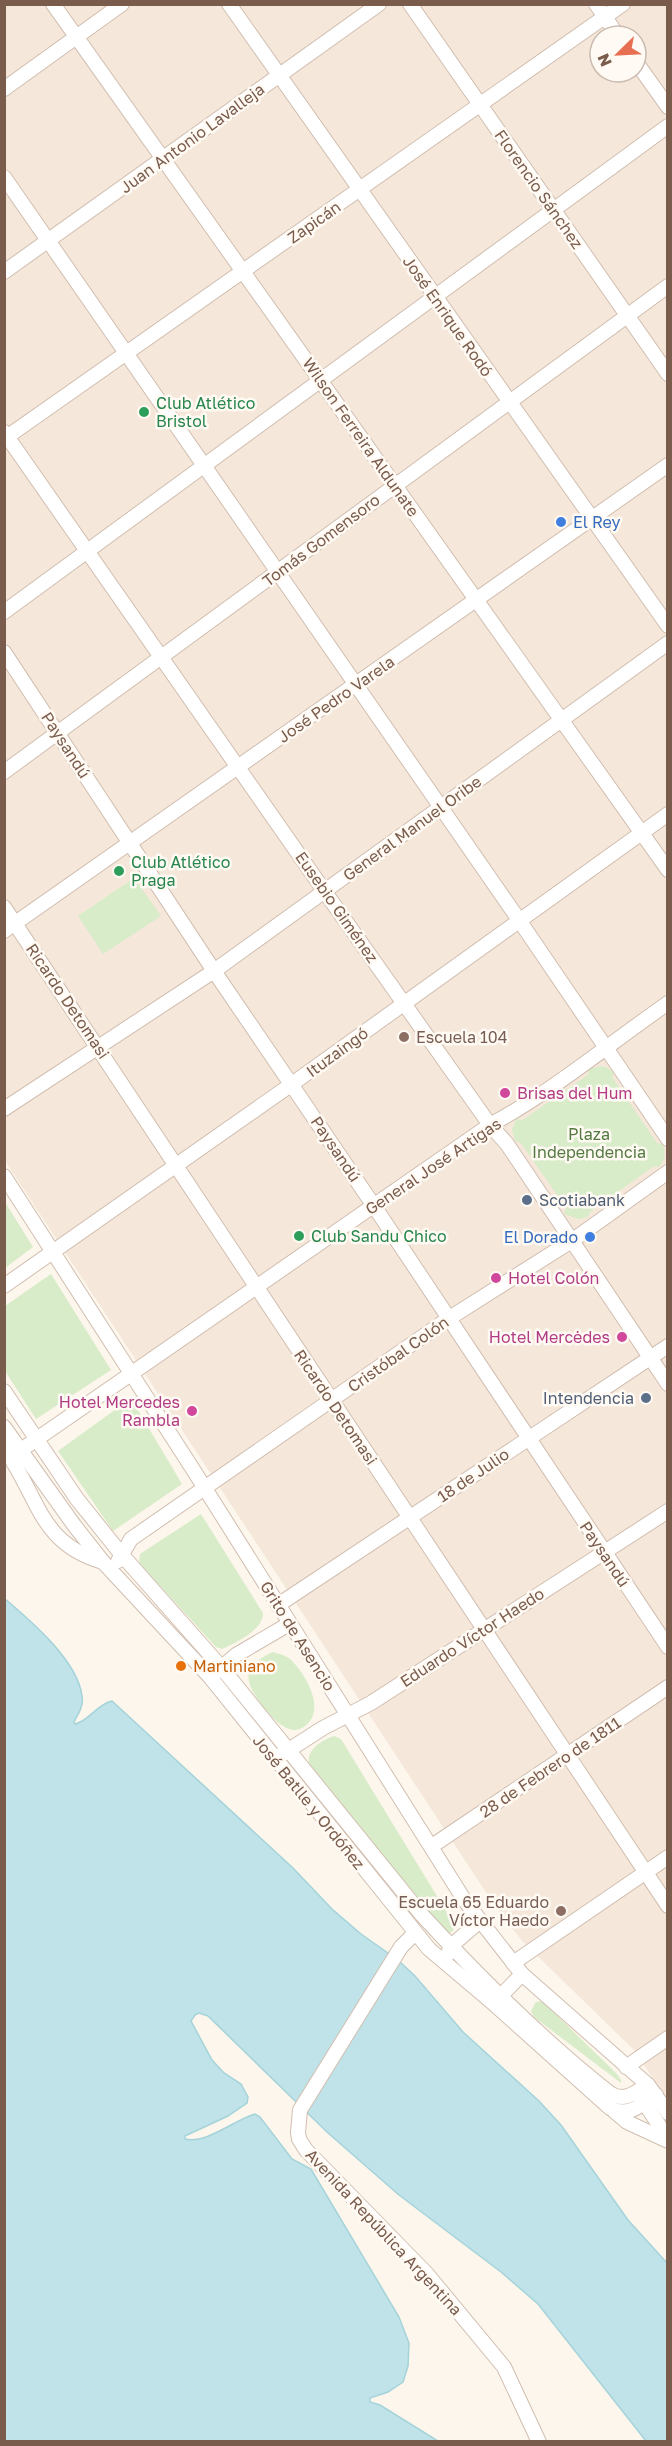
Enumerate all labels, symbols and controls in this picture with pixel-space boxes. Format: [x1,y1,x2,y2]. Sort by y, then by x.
north arrow [588,24,648,84]
text: N [593,50,616,70]
street label: Juan Antonio Lavalleja [116,79,268,197]
street label: Florencio Sánchez [490,126,588,252]
street label: Zapicán [284,196,344,248]
street label: José Enrique Rodó [399,252,497,380]
street label: Wilson Ferreira Aldunate [298,354,424,520]
place label: Club Atlético Bristol [156,393,255,431]
marker: Club Atlético Bristol [137,405,151,419]
street label: Tomás Gomensoro [258,489,384,591]
place label: El Rey [573,512,621,532]
marker: El Rey [554,515,568,529]
street label: José Pedro Varela [274,651,398,747]
street label: Paysandú [37,708,95,782]
street label: General Manuel Oribe [339,771,485,885]
street label: Eusebio Giménez [291,848,383,966]
place label: Club Atlético Praga [131,852,230,890]
marker: Club Atlético Praga [112,864,126,878]
street label: Ricardo Detomasi [22,939,114,1063]
street label: Ituzaingó [302,1023,372,1081]
place label: Escuela 104 [416,1027,508,1047]
marker: Escuela 104 [397,1030,411,1044]
place label: Brisas del Hum [517,1083,633,1103]
marker: Brisas del Hum [498,1086,512,1100]
street label: Paysandú [307,1112,365,1186]
street label: General José Artigas [361,1113,505,1219]
park label: Plaza Independencia [532,1124,646,1162]
place label: Scotiabank [539,1190,625,1210]
marker: Scotiabank [520,1193,534,1207]
place label: Club Sandu Chico [311,1226,447,1246]
place label: El Dorado [504,1227,578,1247]
marker: Club Sandu Chico [292,1229,306,1243]
marker: El Dorado [583,1230,597,1244]
place label: Hotel Colón [508,1268,599,1288]
marker: Hotel Colón [489,1271,503,1285]
street label: Cristóbal Colón [344,1312,452,1396]
place label: Hotel Mercėdes [489,1327,610,1347]
marker: Hotel Mercėdes [615,1330,629,1344]
street label: Ricardo Detomasi [290,1345,382,1469]
place label: Intendencia [543,1388,634,1408]
marker: Intendencia [639,1391,653,1405]
place label: Hotel Mercedes Rambla [59,1392,180,1430]
marker: Hotel Mercedes Rambla [185,1404,199,1418]
street label: 18 de Julio [433,1444,513,1506]
street label: Paysandú [576,1517,634,1591]
street label: Grito de Asencio [256,1577,340,1695]
street label: Eduardo Víctor Haedo [396,1583,548,1691]
place label: Martiniano [193,1656,276,1676]
marker: Martiniano [174,1659,188,1673]
street label: 28 de Febrero de 1811 [476,1712,625,1822]
street label: José Batlle y Ordóñez [249,1731,369,1873]
place label: Escuela 65 Eduardo Víctor Haedo [398,1892,549,1930]
marker: Escuela 65 Eduardo Víctor Haedo [554,1904,568,1918]
street label: Avenida República Argentina [302,2145,466,2319]

